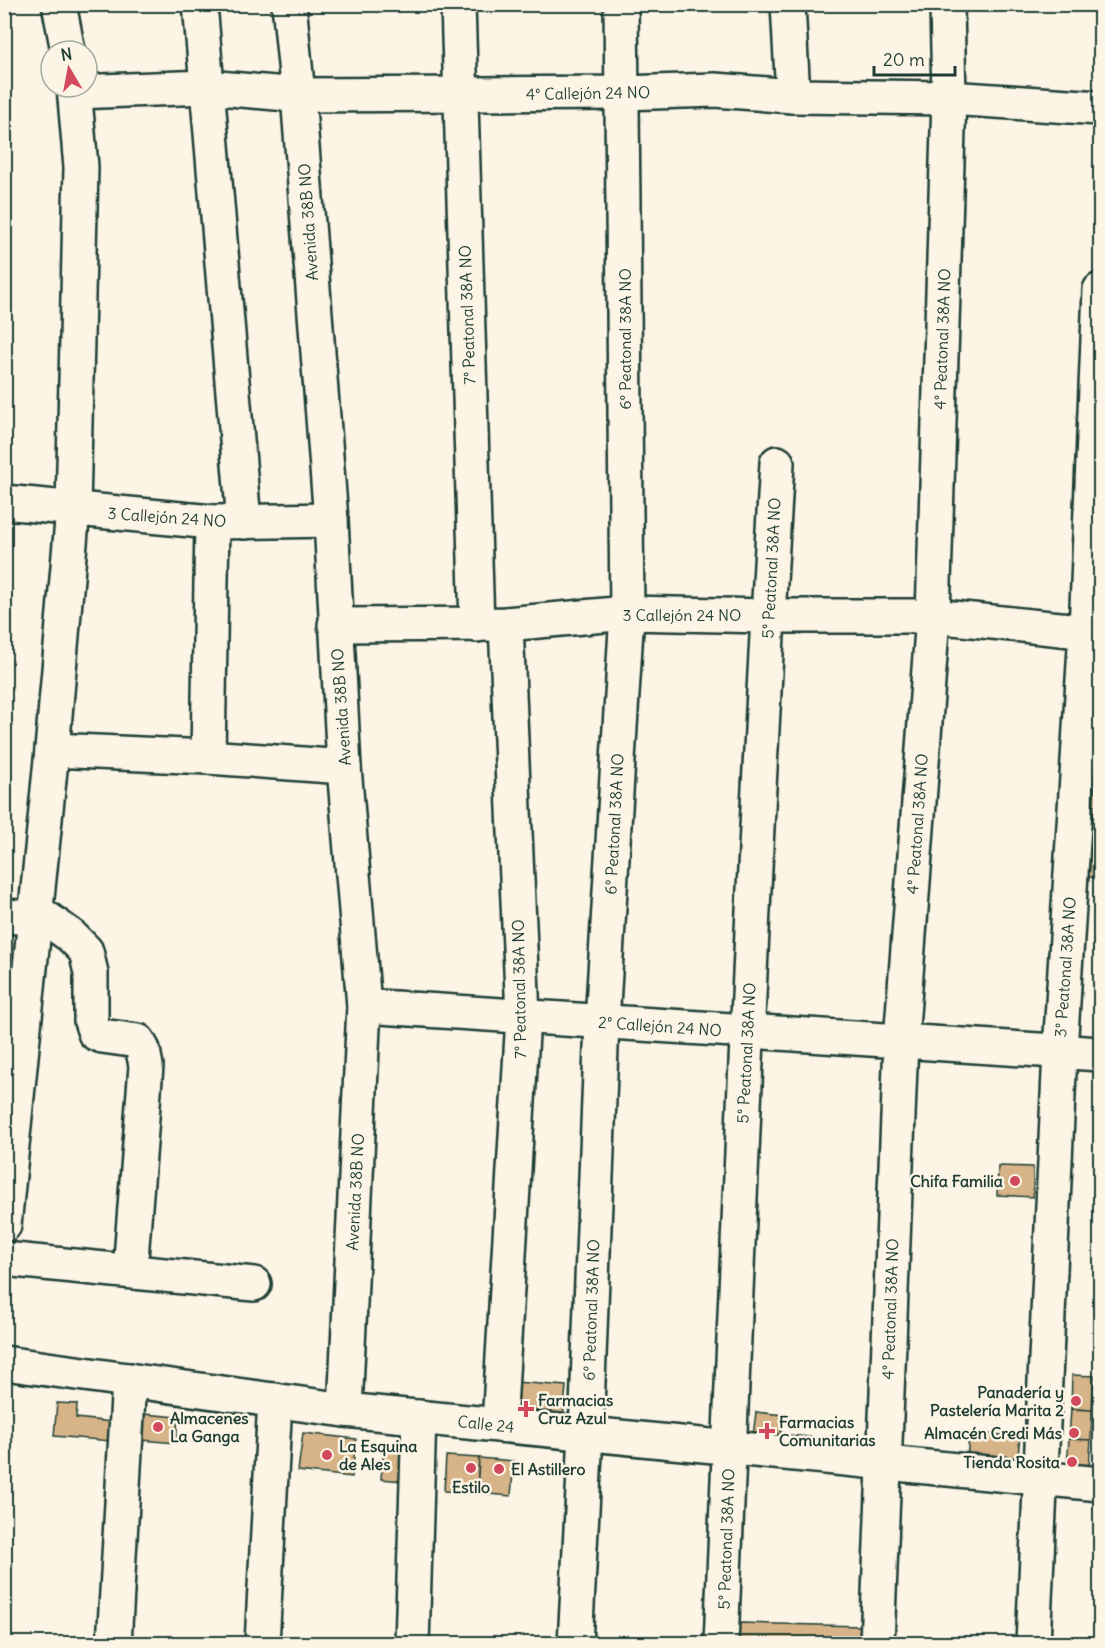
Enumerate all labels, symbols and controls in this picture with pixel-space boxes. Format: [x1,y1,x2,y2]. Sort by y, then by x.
north arrow [39,39,99,99]
scale bar [874,39,955,77]
text: N [59,43,74,65]
text: 20 m [883,48,925,71]
street label: 4° Callejón 24 NO [526,82,650,104]
street label: Avenida 38B NO [294,163,322,281]
street label: 7° Peatonal 38A NO [455,245,479,385]
street label: 6º Peatonal 38A NO [615,268,635,410]
street label: 4° Peatonal 38A NO [930,268,954,410]
street label: 5° Peatonal 38A NO [757,497,785,639]
street label: 3 Callejón 24 NO [107,503,227,531]
street label: 3 Callejón 24 NO [623,605,741,625]
street label: Avenida 38B NO [327,648,355,766]
street label: 6º Peatonal 38A NO [600,753,628,895]
street label: 4° Peatonal 38A NO [902,753,932,895]
street label: 3° Peatonal 38A NO [1050,896,1080,1038]
street label: 7° Peatonal 38A NO [508,919,530,1059]
street label: 5° Peatonal 38A NO [732,982,760,1124]
street label: 2° Callejón 24 NO [598,1012,722,1040]
street label: Avenida 38B NO [342,1133,368,1251]
place label: Chifa Familia [910,1171,1003,1191]
marker: Chifa Familia [1008,1174,1022,1188]
street label: 4° Peatonal 38A NO [878,1238,902,1380]
street label: 6º Peatonal 38A NO [579,1239,603,1381]
place label: Panadería y Pastelería Marita 2 [930,1382,1064,1420]
place label: Farmacias Cruz Azul [538,1390,613,1428]
marker: Panadería y Pastelería Marita 2 [1069,1394,1083,1408]
marker: Farmacias Cruz Azul [519,1402,533,1416]
place label: Almacenes La Ganga [170,1408,249,1447]
street label: Calle 24 [457,1411,515,1437]
place label: Farmacias Comunitarias [779,1412,876,1450]
marker: Almacenes La Ganga [151,1420,165,1434]
place label: Almacén Credi Más [924,1423,1062,1443]
marker: Farmacias Comunitarias [760,1424,774,1438]
marker: Almacén Credi Más [1067,1426,1081,1440]
place label: La Esquina de Ales [339,1436,417,1474]
marker: La Esquina de Ales [320,1448,334,1462]
place label: Tienda Rosita [963,1452,1060,1472]
marker: Tienda Rosita [1065,1455,1079,1469]
place label: El Astillero [511,1459,586,1479]
marker: Estilo [464,1461,478,1475]
marker: El Astillero [492,1462,506,1476]
street label: 5° Peatonal 38A NO [714,1468,738,1610]
place label: Estilo [452,1477,490,1497]

